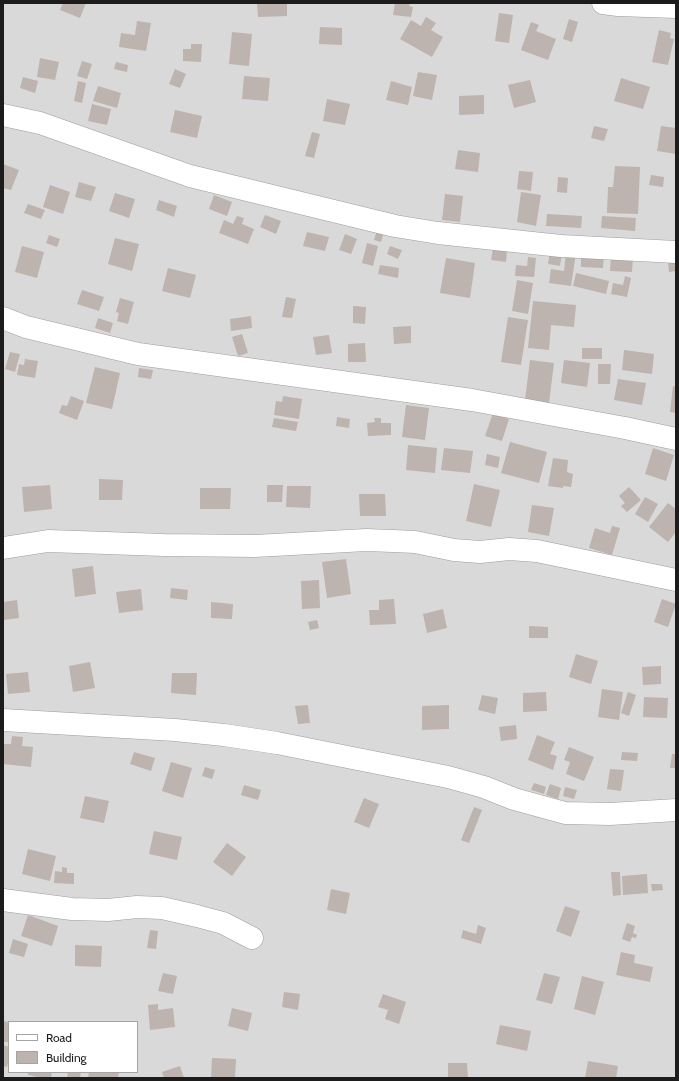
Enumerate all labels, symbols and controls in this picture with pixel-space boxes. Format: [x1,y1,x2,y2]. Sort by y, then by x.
legend [8,1021,138,1073]
text: Road [46,1030,72,1045]
text: Building [46,1050,87,1065]

